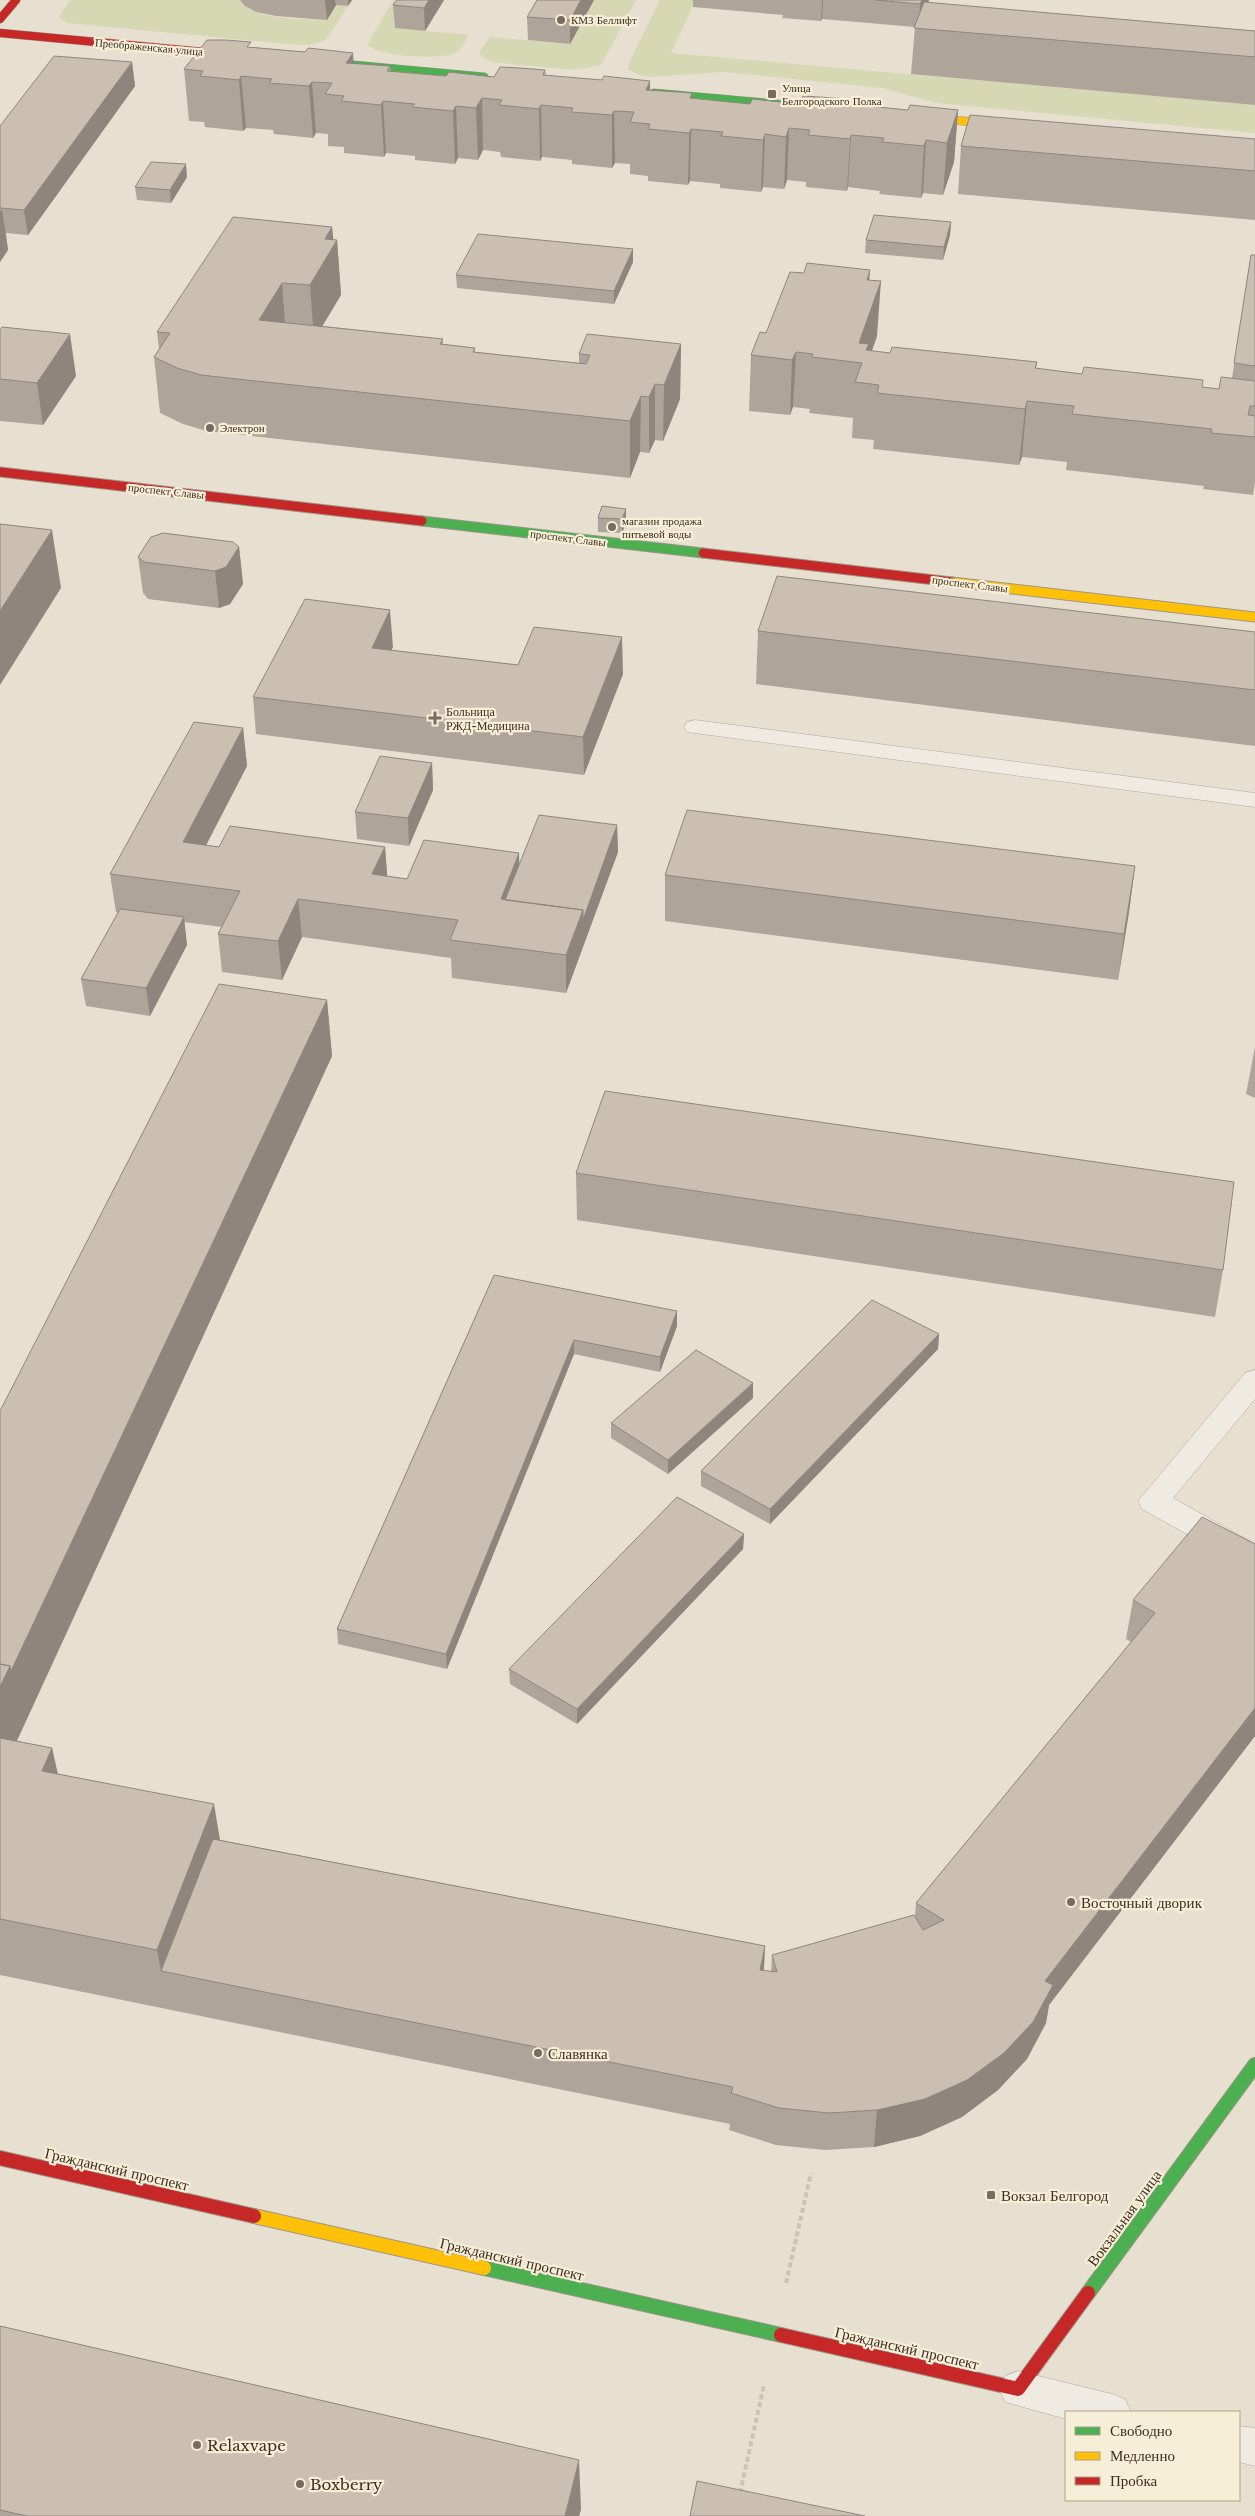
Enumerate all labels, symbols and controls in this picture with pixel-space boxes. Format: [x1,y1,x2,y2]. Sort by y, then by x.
place label: КМЗ Беллифт [571,13,637,27]
marker: КМЗ Беллифт [555,14,567,26]
street label: Преображенская улица [94,35,204,59]
place label: Улица Белгородского Полка [782,81,882,108]
marker: Улица Белгородского Полка [766,88,778,100]
place label: Электрон [220,421,265,435]
marker: Электрон [204,422,216,434]
street label: проспект Славы [127,480,205,502]
place label: магазин продажа питьевой воды [622,514,702,541]
marker: магазин продажа питьевой воды [606,521,618,533]
street label: проспект Славы [529,526,607,550]
street label: проспект Славы [931,572,1009,596]
place label: Больница РЖД-Медицина [446,704,530,733]
marker: Больница РЖД-Медицина [428,711,442,725]
place label: Восточный дворик [1081,1893,1203,1912]
marker: Восточный дворик [1065,1896,1077,1908]
place label: Славянка [548,2044,608,2063]
marker: Славянка [532,2047,544,2059]
street label: Гражданский проспект [43,2143,191,2195]
street label: Вокзальная улица [1083,2166,1166,2270]
place label: Вокзал Белгород [1001,2186,1109,2205]
marker: Вокзал Белгород [985,2189,997,2201]
street label: Гражданский проспект [438,2233,586,2285]
street label: Гражданский проспект [833,2322,981,2374]
legend [1065,2411,1240,2501]
text: Свободно [1110,2421,1172,2440]
place label: Relaxvape [207,2436,286,2455]
marker: Relaxvape [191,2439,203,2451]
text: Медленно [1110,2446,1175,2465]
text: Пробка [1110,2471,1158,2490]
place label: Boxberry [310,2475,383,2494]
marker: Boxberry [294,2478,306,2490]

